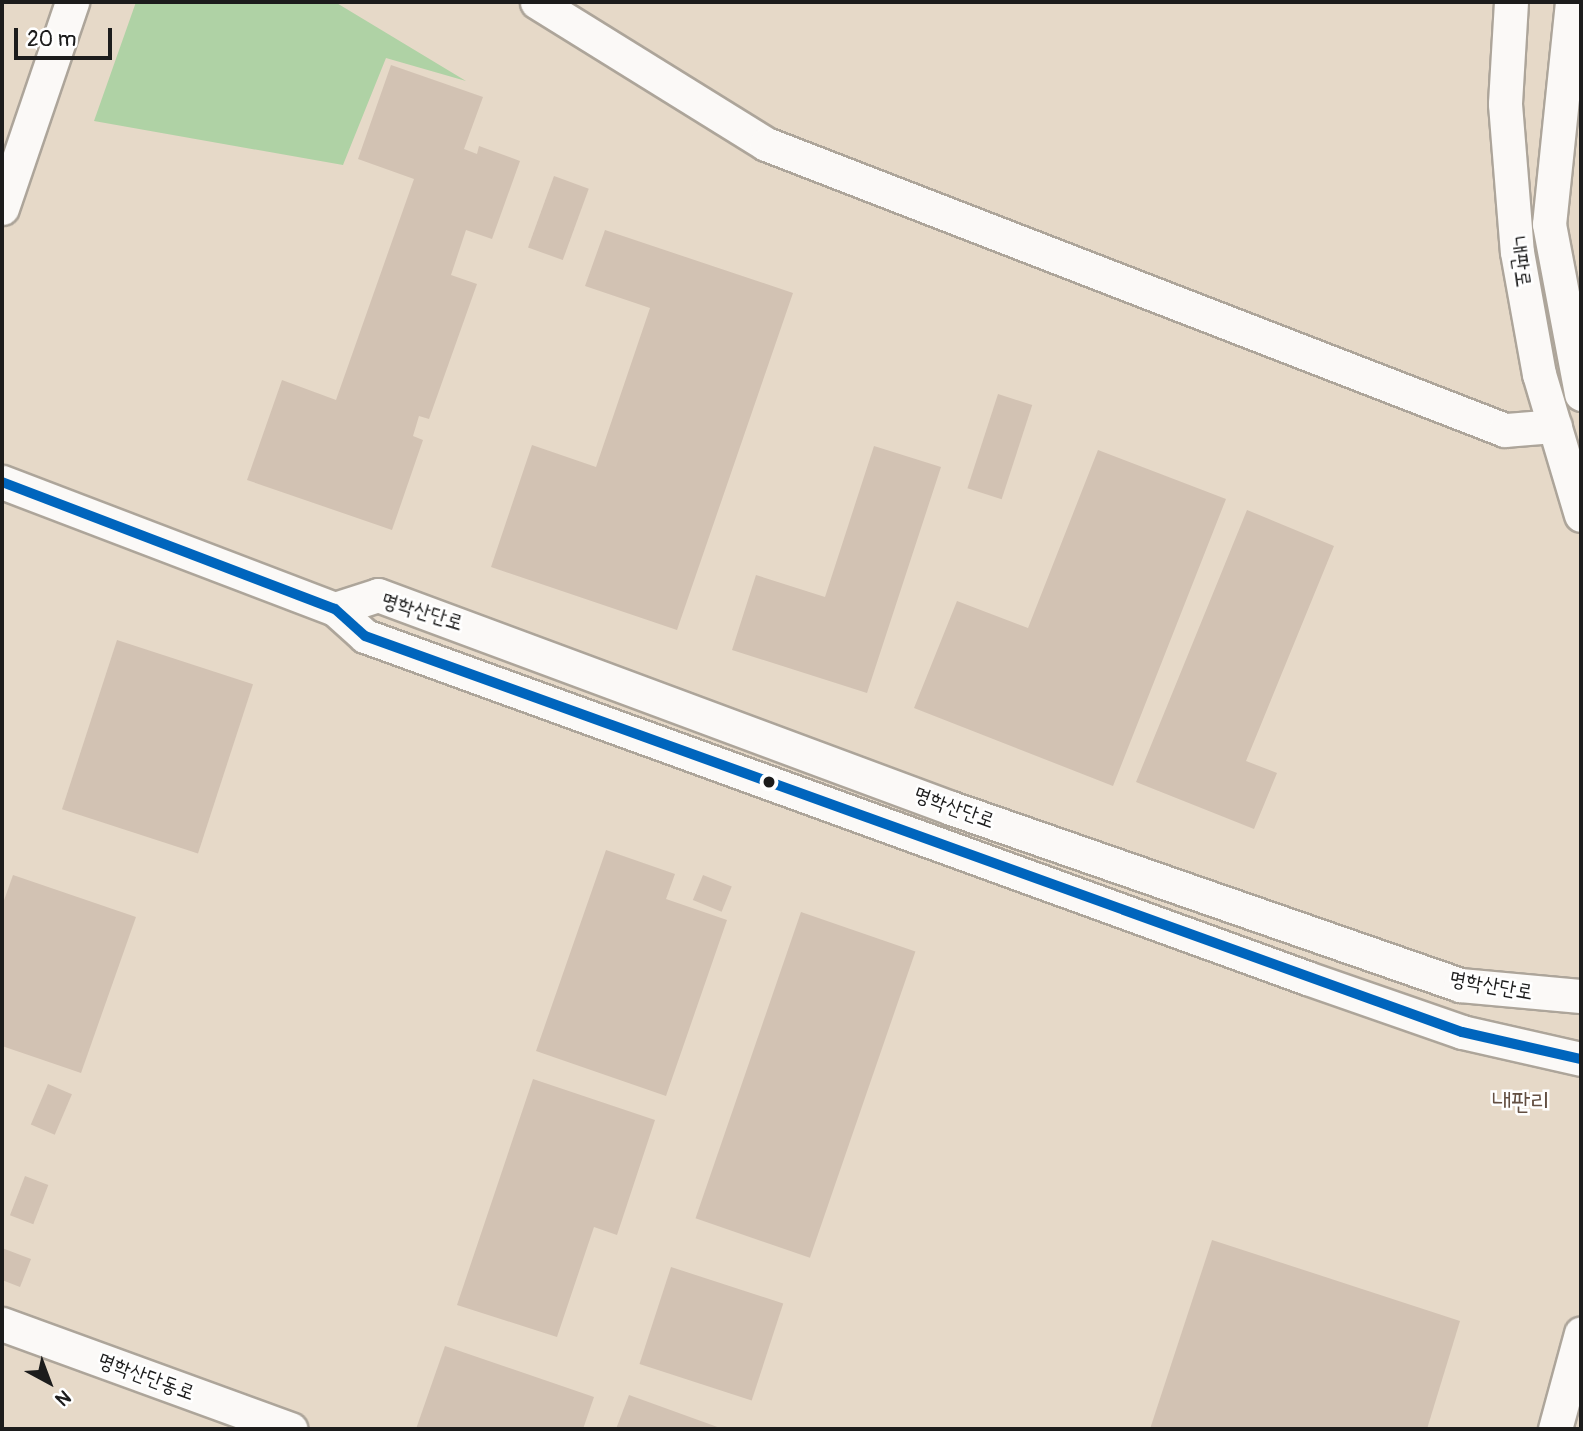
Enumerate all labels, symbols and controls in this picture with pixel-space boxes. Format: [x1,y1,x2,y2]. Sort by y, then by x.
scale bar [18,14,116,58]
text: 20 m [27,26,76,53]
street label: 내판로 [1504,235,1536,289]
street label: 명학산단로 [378,588,466,636]
unlabelled marker [762,775,776,789]
street label: 명학산단로 [910,782,998,834]
street label: 명학산단로 [1447,966,1535,1006]
district label: 내판리 [1492,1088,1550,1116]
north arrow [14,1347,84,1417]
street label: 명학산단동로 [94,1348,198,1406]
text: N [50,1385,76,1411]

